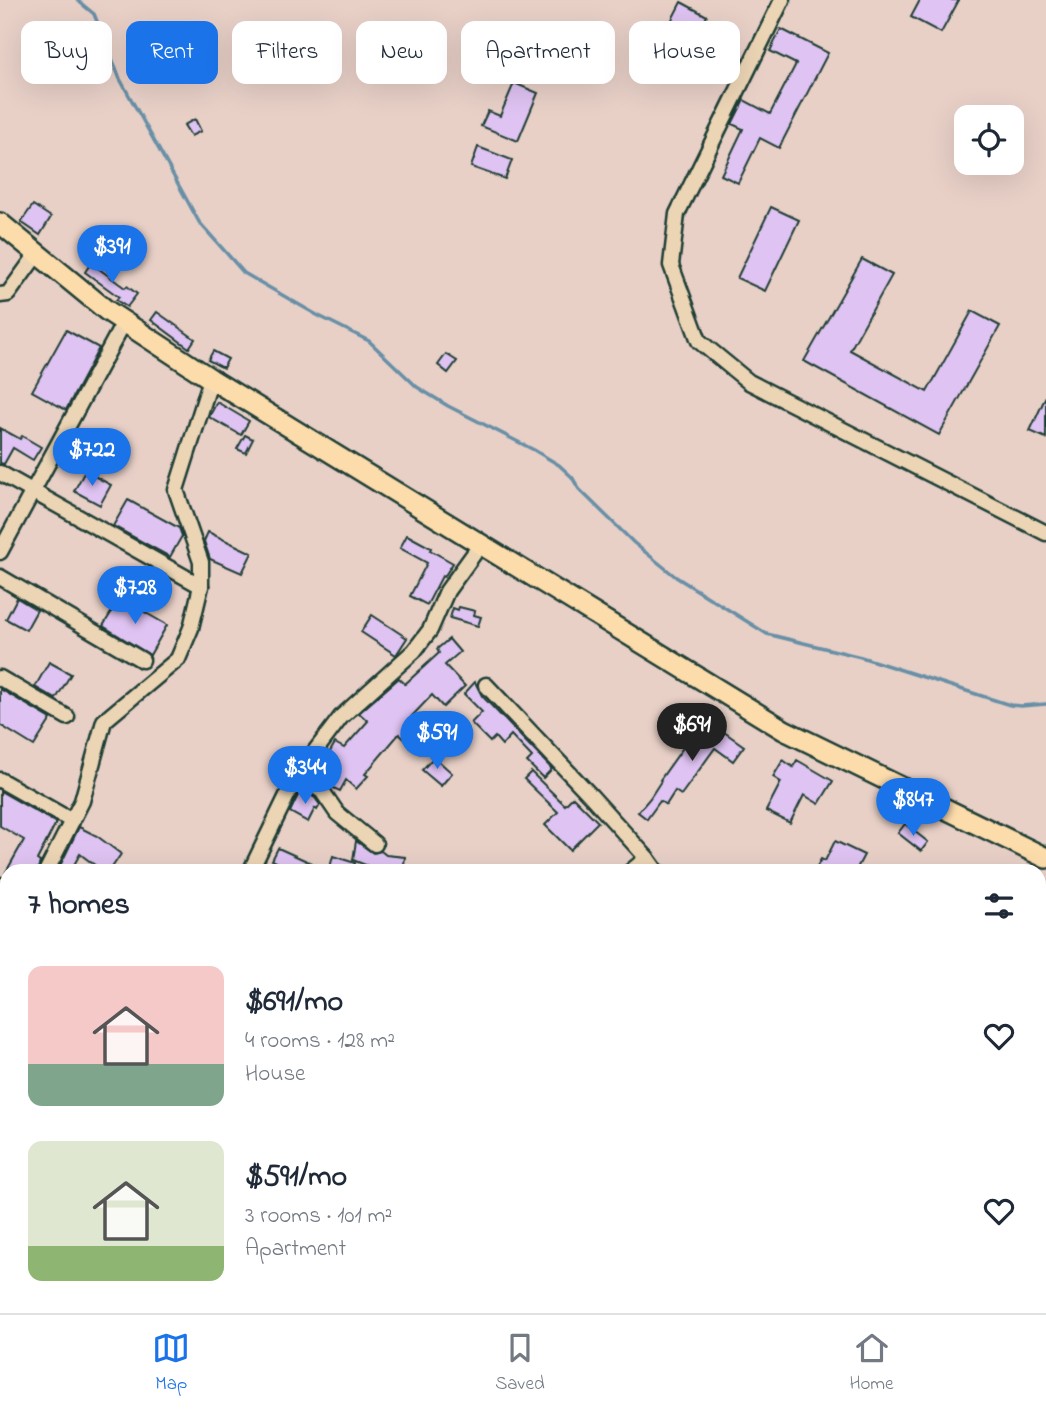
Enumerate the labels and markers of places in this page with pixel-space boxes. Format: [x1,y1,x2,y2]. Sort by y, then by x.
pin: $391 [71,226,153,285]
pin: $722 [51,428,133,488]
pin: $728 [94,566,176,626]
pin: $691 [651,704,733,763]
pin: $591 [396,712,478,771]
pin: $344 [264,746,346,806]
pin: $847 [872,778,954,838]

